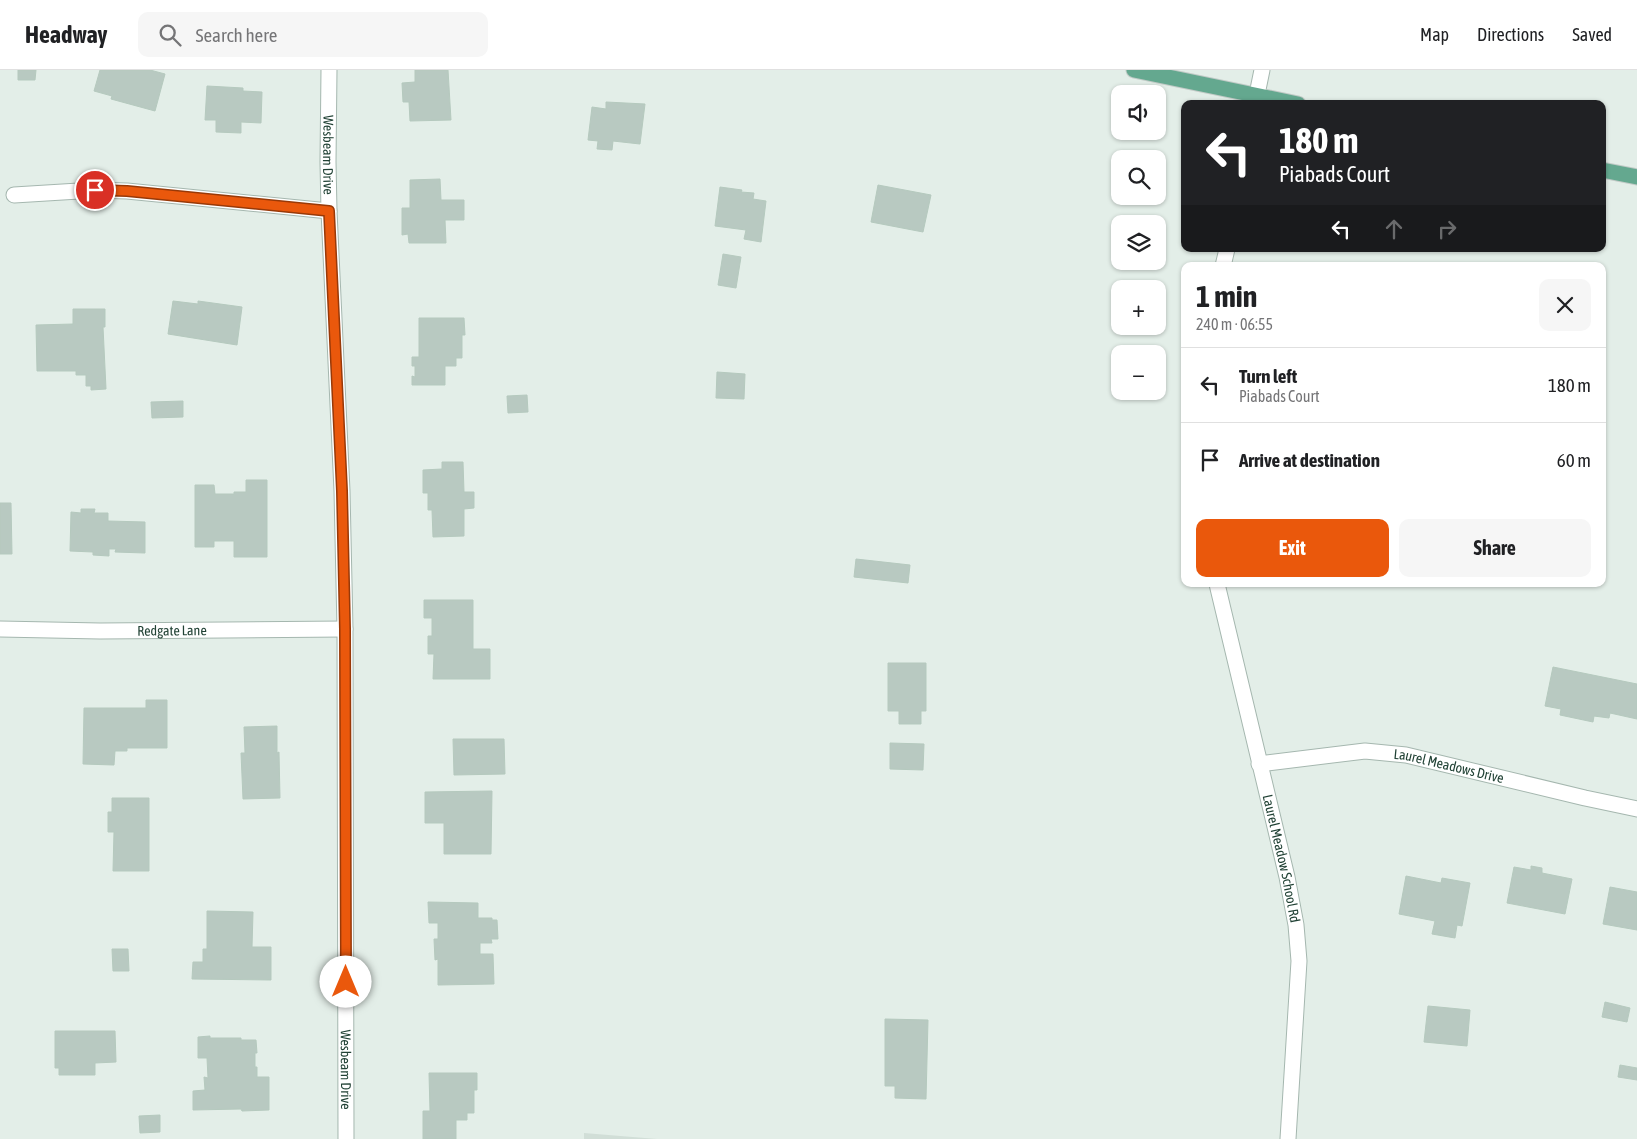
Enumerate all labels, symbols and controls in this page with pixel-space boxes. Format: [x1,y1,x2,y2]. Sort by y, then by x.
search box [138,12,488,57]
text: Headway [25,21,108,48]
icon: search [156,21,184,49]
text: Search here [196,24,277,46]
text: Map [1420,24,1449,45]
text: Directions [1477,24,1544,45]
text: Saved [1572,24,1612,45]
map controls [1111,85,1166,400]
button: sound [1111,85,1166,140]
street label: Wesbeam Drive [320,115,337,195]
icon: left [1196,120,1261,185]
text: 180 m [1279,120,1358,160]
button: search [1111,150,1166,205]
text: Piabads Court [1279,161,1390,187]
pin [74,169,116,211]
icon: arrive [81,176,109,204]
button: layers [1111,215,1166,270]
icon: left [1327,215,1355,243]
icon: ahead [1380,215,1408,243]
icon: right [1433,215,1461,243]
text: 1 min [1196,279,1257,313]
button: close [1539,279,1591,331]
button: + [1111,280,1166,335]
text: 240 m · 06:55 [1196,315,1273,333]
button: − [1111,345,1166,400]
text: Turn left [1239,365,1297,387]
icon: left [1196,371,1224,399]
text: 180 m [1548,374,1591,396]
text: Piabads Court [1239,387,1320,405]
icon: arrive [1196,446,1224,474]
text: Arrive at destination [1239,449,1380,471]
text: 60 m [1557,449,1591,471]
button: Exit [1196,519,1389,577]
button: Share [1399,519,1591,577]
street label: Redgate Lane [137,622,207,639]
street label: Laurel Meadows Drive [1393,746,1505,786]
street label: Laurel Meadow School Rd [1260,793,1303,924]
position arrow [319,955,371,1007]
street label: Wesbeam Drive [338,1030,354,1110]

